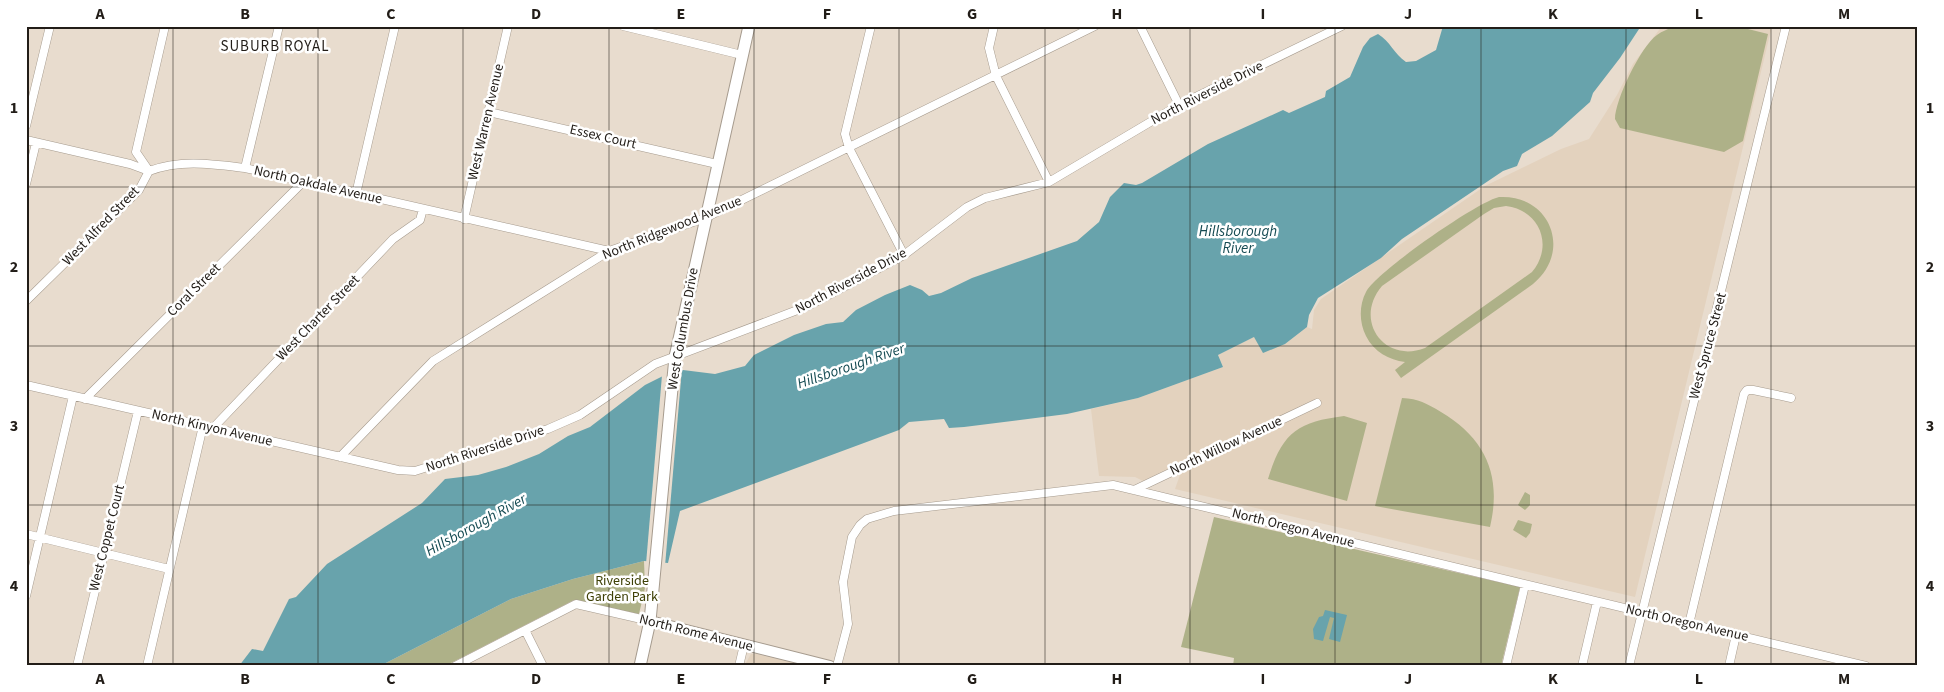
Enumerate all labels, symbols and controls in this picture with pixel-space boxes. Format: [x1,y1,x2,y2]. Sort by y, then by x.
text: A [94,3,105,25]
text: B [240,3,250,25]
text: C [386,3,396,25]
text: D [531,3,541,25]
text: E [677,3,685,25]
text: F [823,3,831,25]
text: G [967,3,977,25]
text: H [1112,3,1122,25]
text: I [1261,3,1265,25]
text: J [1404,3,1412,25]
text: K [1548,3,1558,25]
text: L [1695,3,1703,25]
text: M [1838,3,1850,25]
district label: SUBURB ROYAL [220,36,330,57]
street label: North Riverside Drive [1147,56,1267,130]
street label: West Warren Avenue [463,62,509,182]
text: 1 [10,97,18,119]
text: 1 [1926,97,1934,119]
street label: Essex Court [568,120,639,154]
street label: North Oakdale Avenue [252,161,384,209]
street label: West Alfred Street [58,182,144,270]
street label: North Ridgewood Avenue [599,191,745,265]
water label: Hillsborough River [1199,221,1277,259]
street label: North Riverside Drive [792,243,910,319]
text: 2 [10,256,18,278]
text: 2 [1926,256,1934,278]
street label: Coral Street [163,258,226,321]
street label: West Columbus Drive [662,266,704,392]
street label: West Charter Street [272,270,365,366]
street label: West Spruce Street [1684,290,1732,402]
water label: Hillsborough River [794,338,908,394]
street label: North Kinyon Avenue [150,404,274,452]
street label: North Willow Avenue [1167,411,1285,481]
text: 3 [10,415,18,437]
text: 3 [1926,415,1934,437]
street label: North Riverside Drive [423,420,547,478]
street label: West Coppet Court [84,482,130,593]
water label: Hillsborough River [422,488,531,561]
street label: North Oregon Avenue [1230,503,1356,553]
park label: Riverside Garden Park [586,571,658,607]
text: 4 [10,575,19,597]
text: 4 [1926,575,1935,597]
street label: North Oregon Avenue [1624,599,1750,647]
street label: North Rome Avenue [637,609,755,657]
text: A [94,668,105,690]
text: B [240,668,250,690]
text: C [386,668,396,690]
text: D [531,668,541,690]
text: E [677,668,685,690]
text: F [823,668,831,690]
text: G [967,668,977,690]
text: H [1112,668,1122,690]
text: I [1261,668,1265,690]
text: J [1404,668,1412,690]
text: K [1548,668,1558,690]
text: L [1695,668,1703,690]
text: M [1838,668,1850,690]

